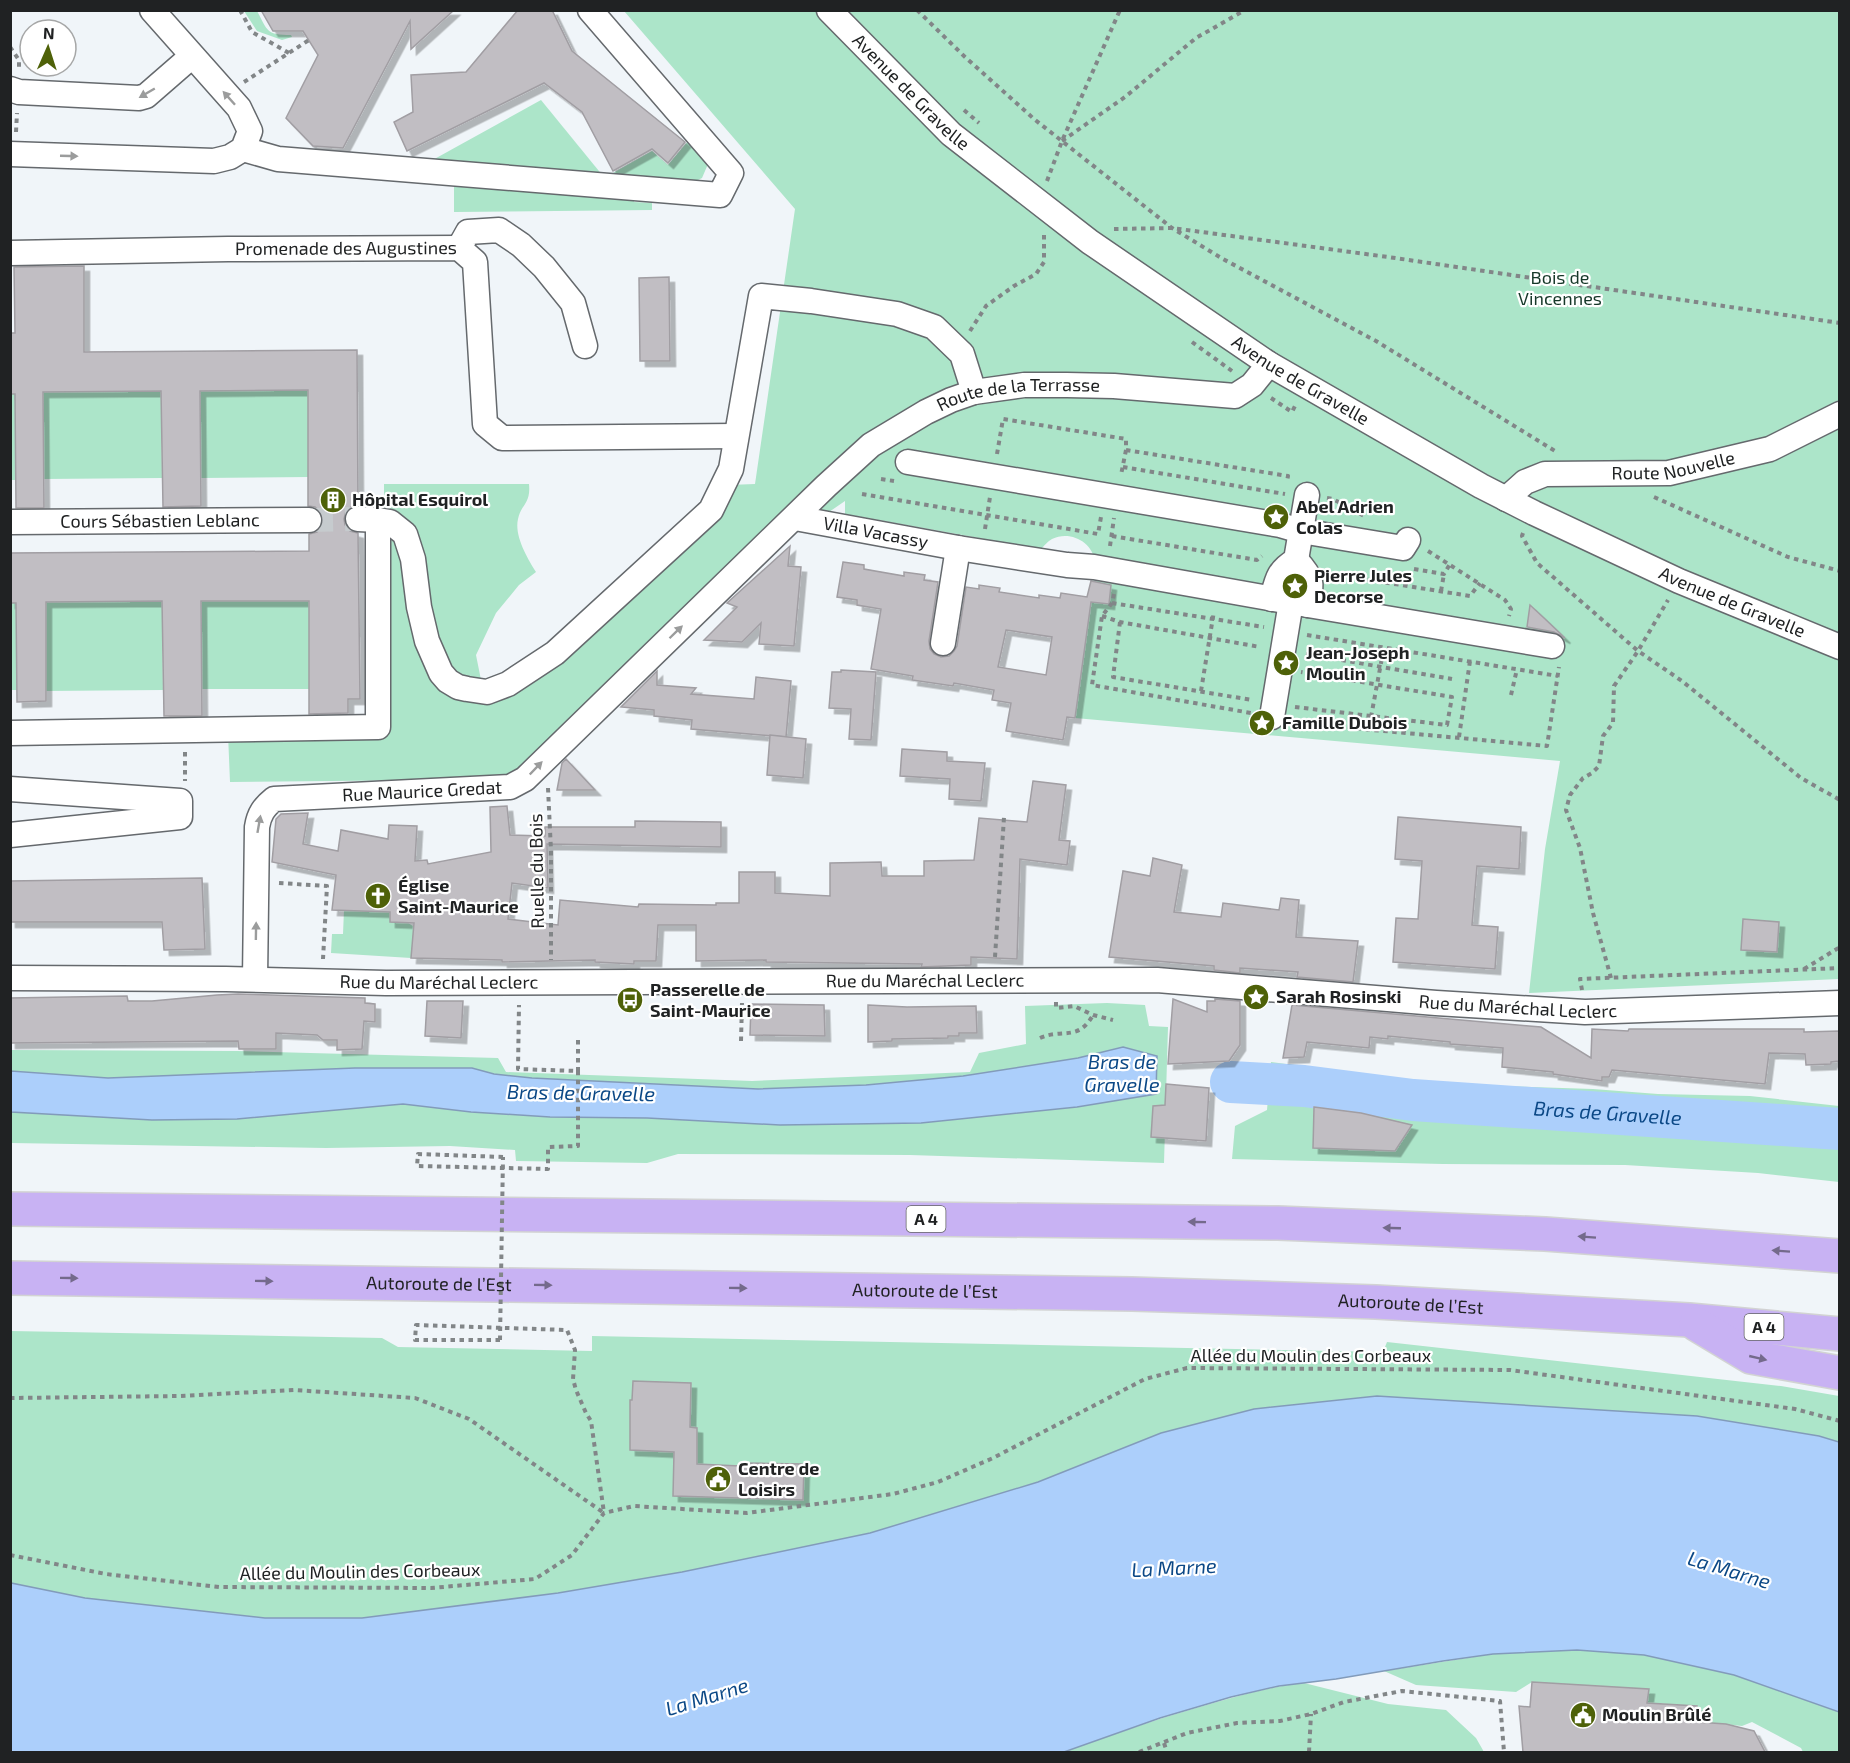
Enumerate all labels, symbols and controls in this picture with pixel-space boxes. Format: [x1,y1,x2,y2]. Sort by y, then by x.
north arrow [18,18,78,78]
text: N [43,23,55,42]
street label: Avenue de Gravelle [848,29,974,154]
one-way arrow [139,87,156,98]
one-way arrow [223,91,236,106]
one-way arrow [59,151,78,161]
street label: Promenade des Augustines [235,236,457,259]
park label: Bois de Vincennes [1518,266,1602,309]
street label: Avenue de Gravelle [1228,330,1373,429]
street label: Route de la Terrasse [933,373,1100,415]
street label: Route Nouvelle [1611,446,1737,484]
building icon: Hôpital Esquirol [318,485,348,515]
place label: Hôpital Esquirol [352,488,488,510]
place label: Abel Adrien Colas [1296,495,1394,538]
place icon: Abel Adrien Colas [1261,502,1291,532]
street label: Cours Sébastien Leblanc [60,508,260,532]
street label: Villa Vacassy [821,511,931,552]
street label: Avenue de Gravelle [1656,561,1809,642]
place label: Pierre Jules Decorse [1314,564,1412,607]
place icon: Pierre Jules Decorse [1280,571,1310,601]
one-way arrow [669,625,684,639]
place label: Jean-Joseph Moulin [1306,641,1409,684]
place icon: Jean-Joseph Moulin [1271,648,1301,678]
place icon: Famille Dubois [1247,708,1277,738]
place label: Famille Dubois [1282,711,1407,733]
one-way arrow [529,760,543,775]
street label: Rue Maurice Gredat [342,775,503,806]
street label: Ruelle du Bois [524,813,548,929]
one-way arrow [255,814,264,833]
place label: Église Saint-Maurice [398,874,519,917]
church icon: Église Saint-Maurice [363,881,393,911]
one-way arrow [251,921,261,940]
street label: Rue du Maréchal Leclerc [826,969,1024,991]
street label: Rue du Maréchal Leclerc [339,970,539,993]
place label: Passerelle de Saint-Maurice [650,978,771,1021]
place icon: Sarah Rosinski [1241,982,1271,1012]
bus stop icon: Passerelle de Saint-Maurice [615,985,645,1015]
place label: Sarah Rosinski [1276,985,1402,1007]
street label: Rue du Maréchal Leclerc [1418,990,1618,1022]
water label: Bras de Gravelle [1084,1049,1160,1096]
water label: Bras de Gravelle [507,1079,656,1105]
water label: Bras de Gravelle [1533,1095,1683,1129]
road number: A 4 [906,1206,946,1232]
one-way arrow [1188,1217,1207,1227]
one-way arrow [1382,1223,1401,1232]
one-way arrow [1577,1232,1596,1242]
one-way arrow [1772,1246,1791,1256]
street label: Autoroute de l’Est [366,1271,512,1295]
one-way arrow [59,1274,78,1283]
one-way arrow [254,1276,273,1286]
street label: Autoroute de l’Est [852,1278,998,1302]
one-way arrow [533,1280,552,1290]
one-way arrow [728,1283,747,1293]
street label: Autoroute de l’Est [1338,1289,1484,1318]
road number: A 4 [1744,1314,1784,1340]
street label: Allée du Moulin des Corbeaux [1191,1344,1432,1366]
one-way arrow [1749,1354,1768,1363]
place label: Centre de Loisirs [738,1457,819,1500]
public building icon: Centre de Loisirs [703,1464,733,1494]
water label: La Marne [1685,1545,1774,1593]
water label: La Marne [1131,1553,1217,1581]
street label: Allée du Moulin des Corbeaux [239,1558,481,1584]
water label: La Marne [662,1672,751,1720]
public building icon: Moulin Brûlé [1568,1700,1598,1730]
place label: Moulin Brûlé [1602,1703,1711,1725]

